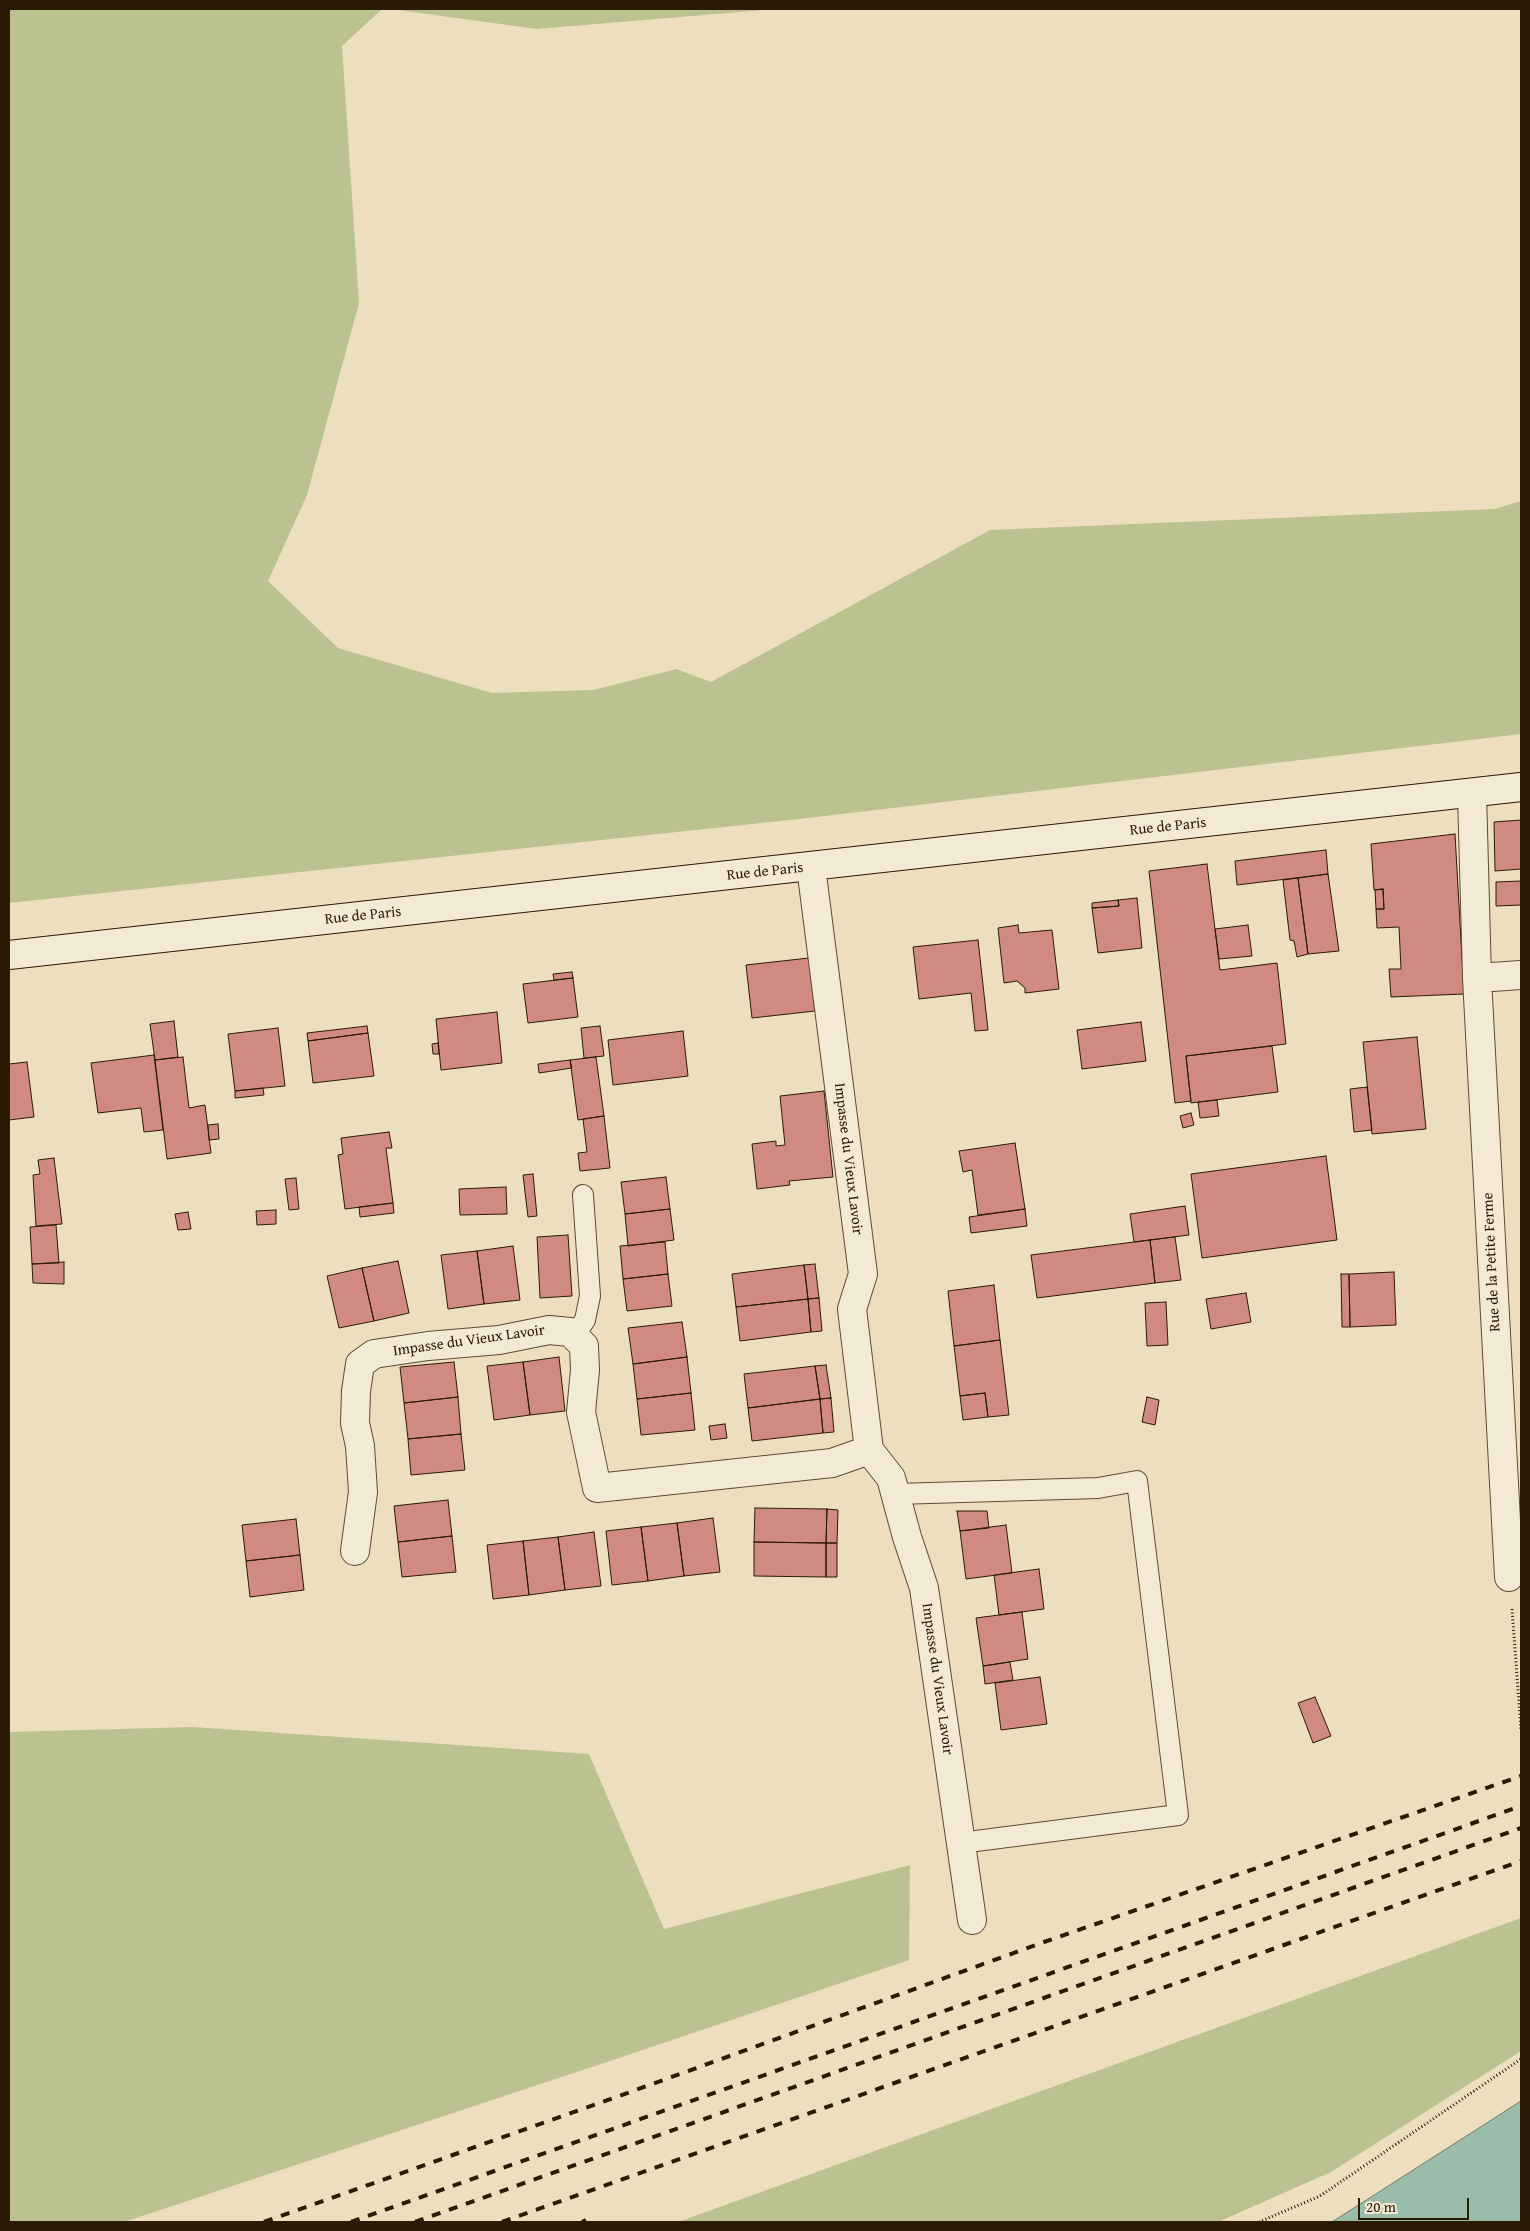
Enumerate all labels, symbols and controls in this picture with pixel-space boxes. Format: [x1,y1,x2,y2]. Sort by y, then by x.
street label: Rue de Paris [1129,814,1207,840]
street label: Rue de Paris [726,859,804,885]
street label: Rue de Paris [324,903,402,929]
street label: Impasse du Vieux Lavoir [830,1082,866,1236]
street label: Rue de la Petite Ferme [1479,1192,1505,1332]
street label: Impasse du Vieux Lavoir [392,1321,546,1361]
street label: Impasse du Vieux Lavoir [917,1602,957,1756]
scale bar [1360,2188,1471,2220]
text: 20 m [1366,2196,1396,2217]

